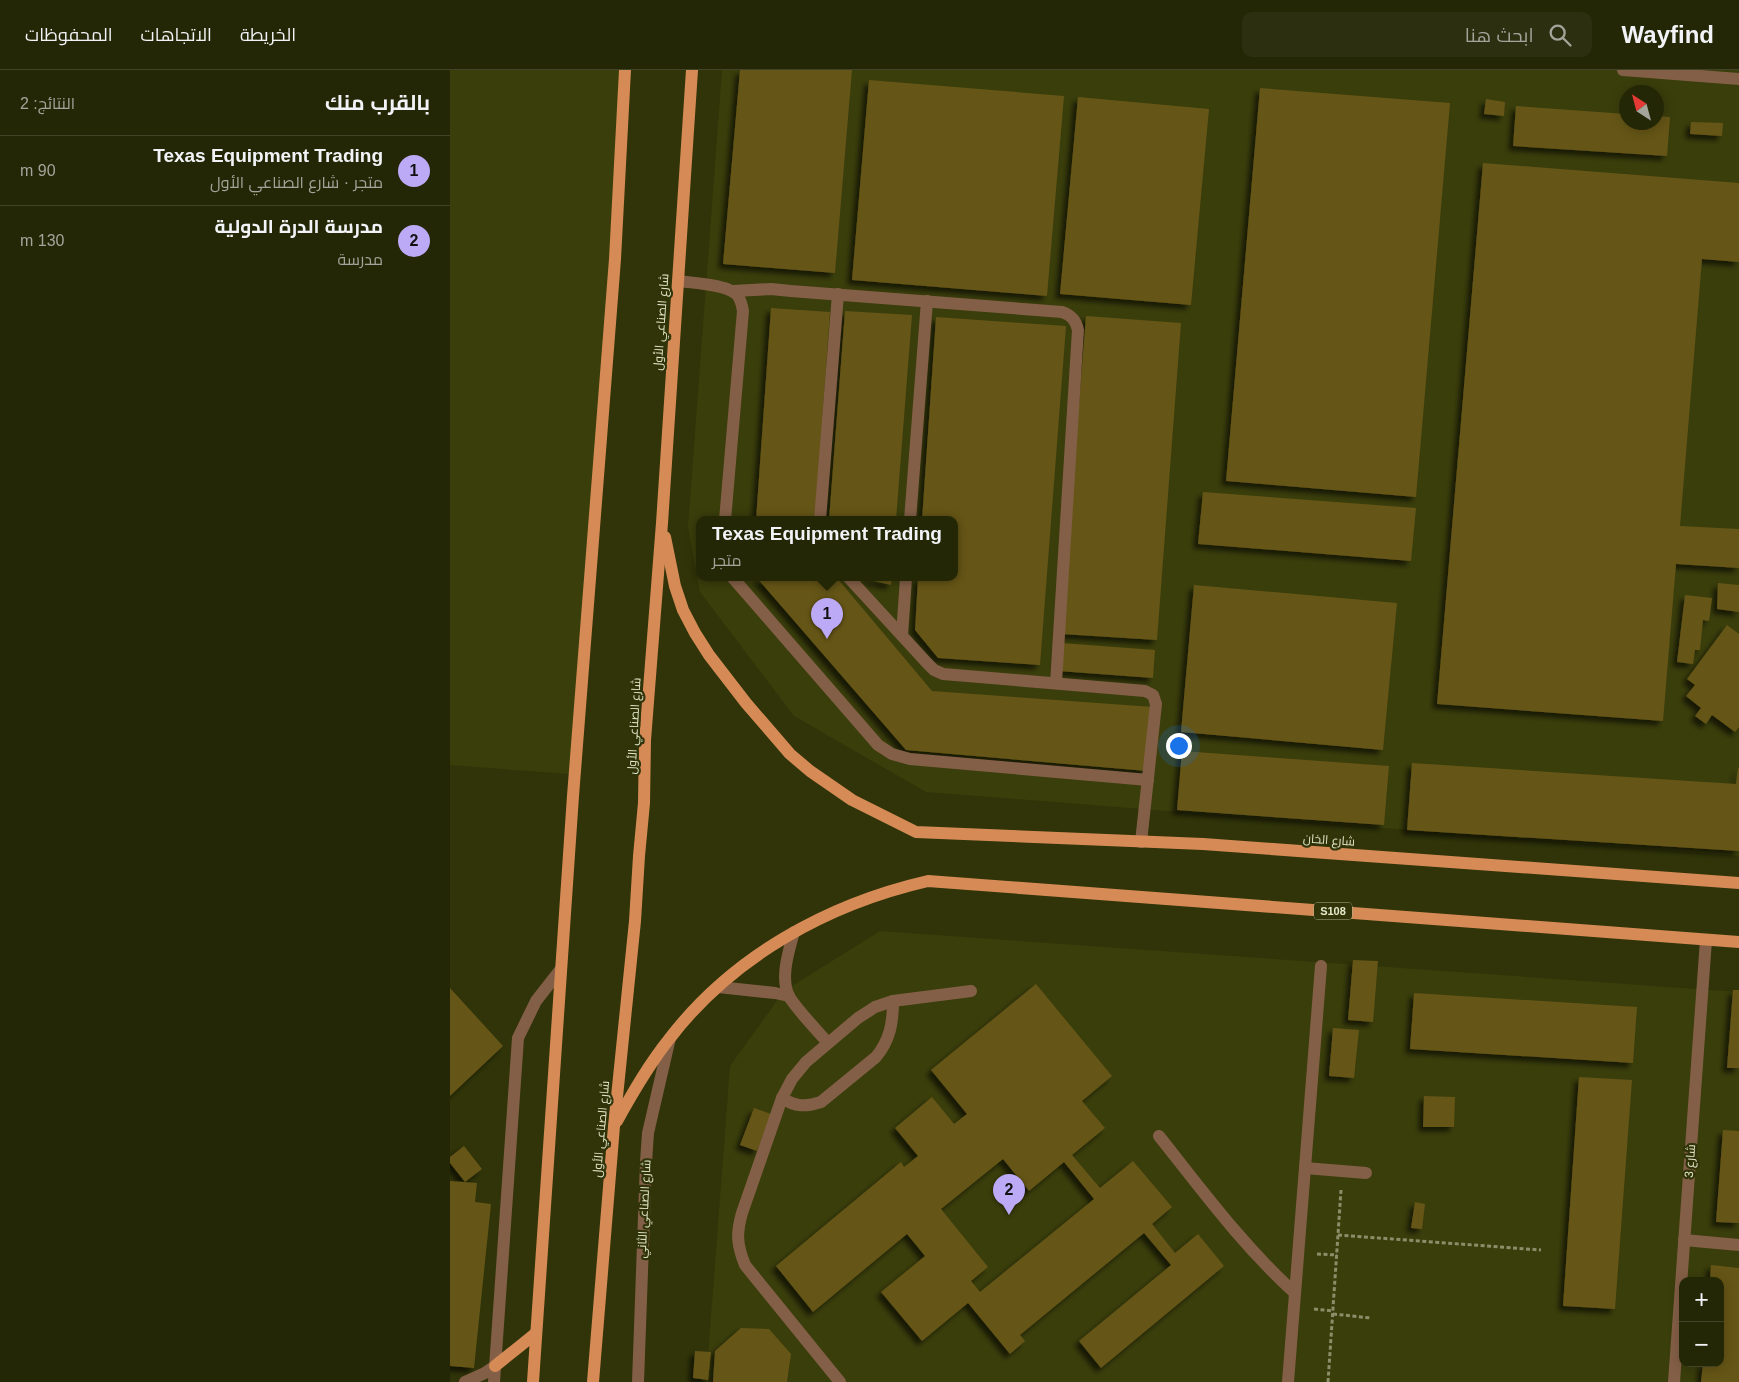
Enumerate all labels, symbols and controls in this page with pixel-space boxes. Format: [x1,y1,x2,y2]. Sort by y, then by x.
search box [1242,12,1592,57]
icon: search [1546,21,1574,49]
text: Wayfind [1622,21,1714,48]
text: المحفوظات [25,25,113,45]
text: الاتجاهات [141,25,212,45]
text: الخريطة [240,25,296,45]
text: ابحث هنا [1465,25,1534,46]
north arrow [1619,85,1664,130]
text: بالقرب منك [325,91,430,114]
text: النتائج: 2 [20,95,75,112]
text: Texas Equipment Trading [153,145,383,166]
text: 90 m [20,162,56,179]
text: 1 [410,162,418,179]
text: متجر · شارع الصناعي الأول [210,174,383,191]
text: مدرسة الدرة الدولية [215,216,383,237]
text: 130 m [20,232,64,249]
text: 2 [410,232,418,249]
text: مدرسة [337,251,383,268]
street label: شارع الصناعي الأول [651,273,674,371]
popup [696,516,958,581]
text: Texas Equipment Trading [712,523,942,544]
text: متجر [712,552,742,569]
pin: 1 [811,598,843,639]
street label: شارع الصناعي الأول [624,677,647,775]
your location [1166,733,1192,759]
street label: شارع الخان [1303,831,1355,850]
road number: S108 [1314,902,1352,919]
street label: شارع الصناعي الأول [590,1080,615,1178]
street label: شارع 3 [1682,1144,1699,1178]
street label: شارع الصناعي الثاني [634,1159,657,1259]
pin: 2 [993,1174,1025,1215]
map controls [1679,1277,1724,1367]
button: + [1679,1277,1724,1322]
button: − [1679,1322,1724,1367]

